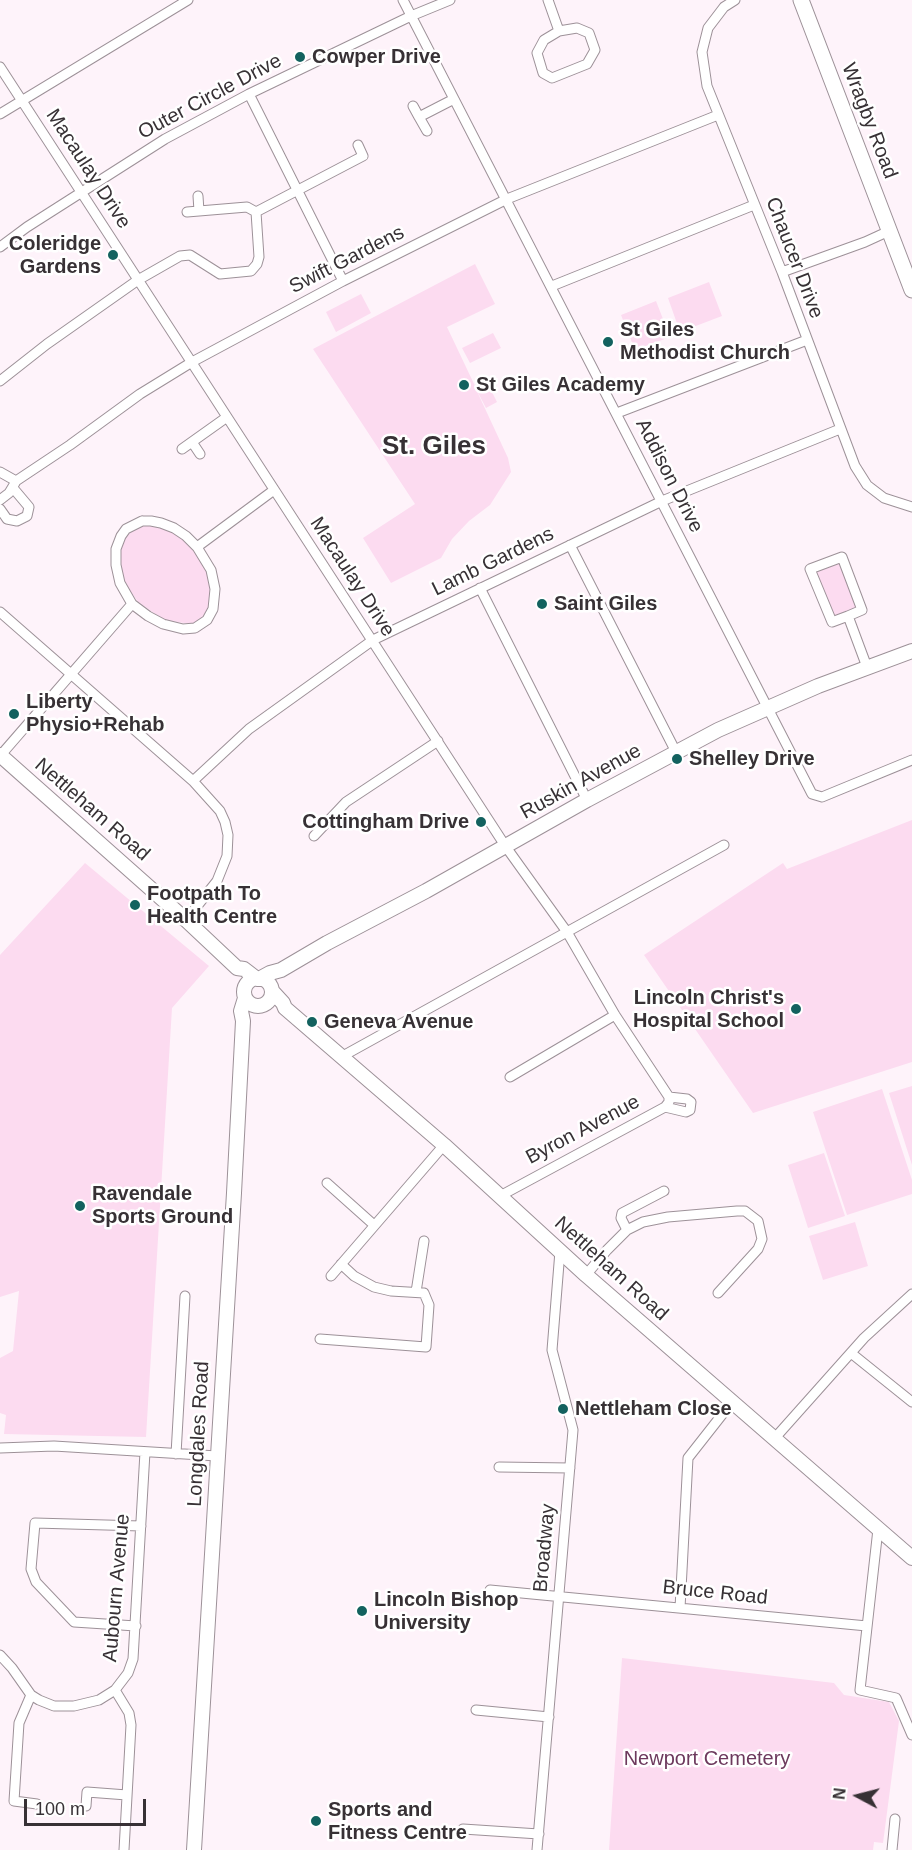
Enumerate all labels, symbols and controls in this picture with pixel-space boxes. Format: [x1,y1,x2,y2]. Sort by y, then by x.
place label: Cowper Drive [312,45,441,69]
street label: Outer Circle Drive [134,49,286,145]
marker: Cowper Drive [293,50,307,64]
street label: Wragby Road [836,60,902,182]
street label: Macaulay Drive [40,105,136,233]
street label: Chaucer Drive [760,194,828,322]
street label: Swift Gardens [286,221,408,299]
place label: Coleridge Gardens [9,232,101,279]
marker: Coleridge Gardens [106,248,120,262]
place label: St Giles Methodist Church [620,318,790,365]
marker: St Giles Methodist Church [601,335,615,349]
place label: St Giles Academy [476,373,645,397]
marker: St Giles Academy [457,378,471,392]
street label: Addison Drive [630,415,708,537]
district label: St. Giles [382,431,486,463]
street label: Macaulay Drive [304,513,400,641]
street label: Lamb Gardens [428,522,558,602]
place label: Saint Giles [554,592,657,616]
marker: Saint Giles [535,597,549,611]
place label: Liberty Physio+Rehab [26,690,164,737]
marker: Liberty Physio+Rehab [7,707,21,721]
street label: Ruskin Avenue [517,739,645,825]
place label: Shelley Drive [689,747,815,771]
marker: Shelley Drive [670,752,684,766]
street label: Nettleham Road [30,754,154,866]
place label: Cottingham Drive [302,810,469,834]
marker: Cottingham Drive [474,815,488,829]
place label: Footpath To Health Centre [147,882,277,929]
marker: Footpath To Health Centre [128,898,142,912]
place label: Lincoln Christ's Hospital School [633,986,784,1033]
marker: Lincoln Christ's Hospital School [789,1002,803,1016]
place label: Geneva Avenue [324,1010,473,1034]
marker: Geneva Avenue [305,1015,319,1029]
street label: Byron Avenue [522,1090,644,1170]
place label: Ravendale Sports Ground [92,1182,233,1229]
marker: Ravendale Sports Ground [73,1199,87,1213]
street label: Nettleham Road [549,1212,673,1326]
street label: Longdales Road [183,1361,215,1507]
place label: Nettleham Close [575,1397,732,1421]
marker: Nettleham Close [556,1402,570,1416]
street label: Broadway [529,1503,561,1593]
street label: Aubourn Avenue [99,1513,135,1663]
street label: Bruce Road [661,1576,769,1610]
place label: Lincoln Bishop University [374,1588,518,1635]
marker: Lincoln Bishop University [355,1604,369,1618]
park label: Newport Cemetery [624,1747,790,1771]
north arrow [828,1766,888,1826]
scale bar [27,1787,148,1825]
text: N [830,1787,849,1801]
place label: Sports and Fitness Centre [328,1798,467,1845]
text: 100 m [35,1799,85,1819]
marker: Sports and Fitness Centre [309,1814,323,1828]

